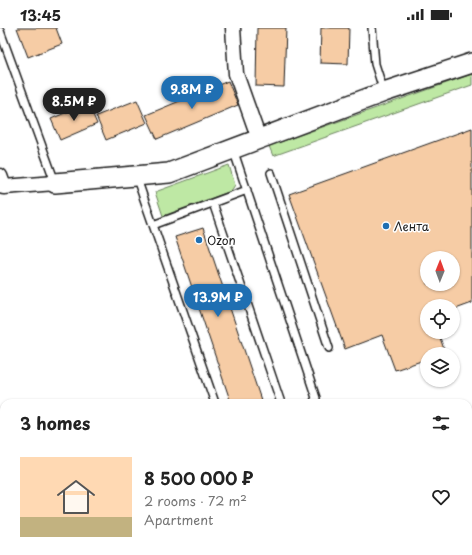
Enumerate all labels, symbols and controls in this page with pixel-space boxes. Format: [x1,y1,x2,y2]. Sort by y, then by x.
text: 13:45 [20,3,61,26]
pin: 9.8M ₽ [159,76,225,110]
text: 9.8M ₽ [170,79,214,98]
pin: 8.5M ₽ [41,88,107,122]
text: 8.5M ₽ [52,91,96,110]
place label: Лента [394,217,430,235]
marker: Лента [381,221,391,231]
place label: Ozon [207,231,236,249]
marker: Ozon [194,235,204,245]
north arrow [420,251,460,291]
map controls [420,251,460,387]
pin: 13.9M ₽ [181,284,255,318]
text: 13.9M ₽ [193,287,243,306]
button: locate [420,299,460,339]
button: layers [420,347,460,387]
text: 3 homes [20,410,90,436]
icon: filters [430,412,452,434]
text: 8 500 000 ₽ [144,465,253,491]
icon: home [52,473,100,521]
icon: heart [430,486,452,508]
text: 2 rooms · 72 m² [144,491,247,510]
text: Apartment [144,510,213,529]

